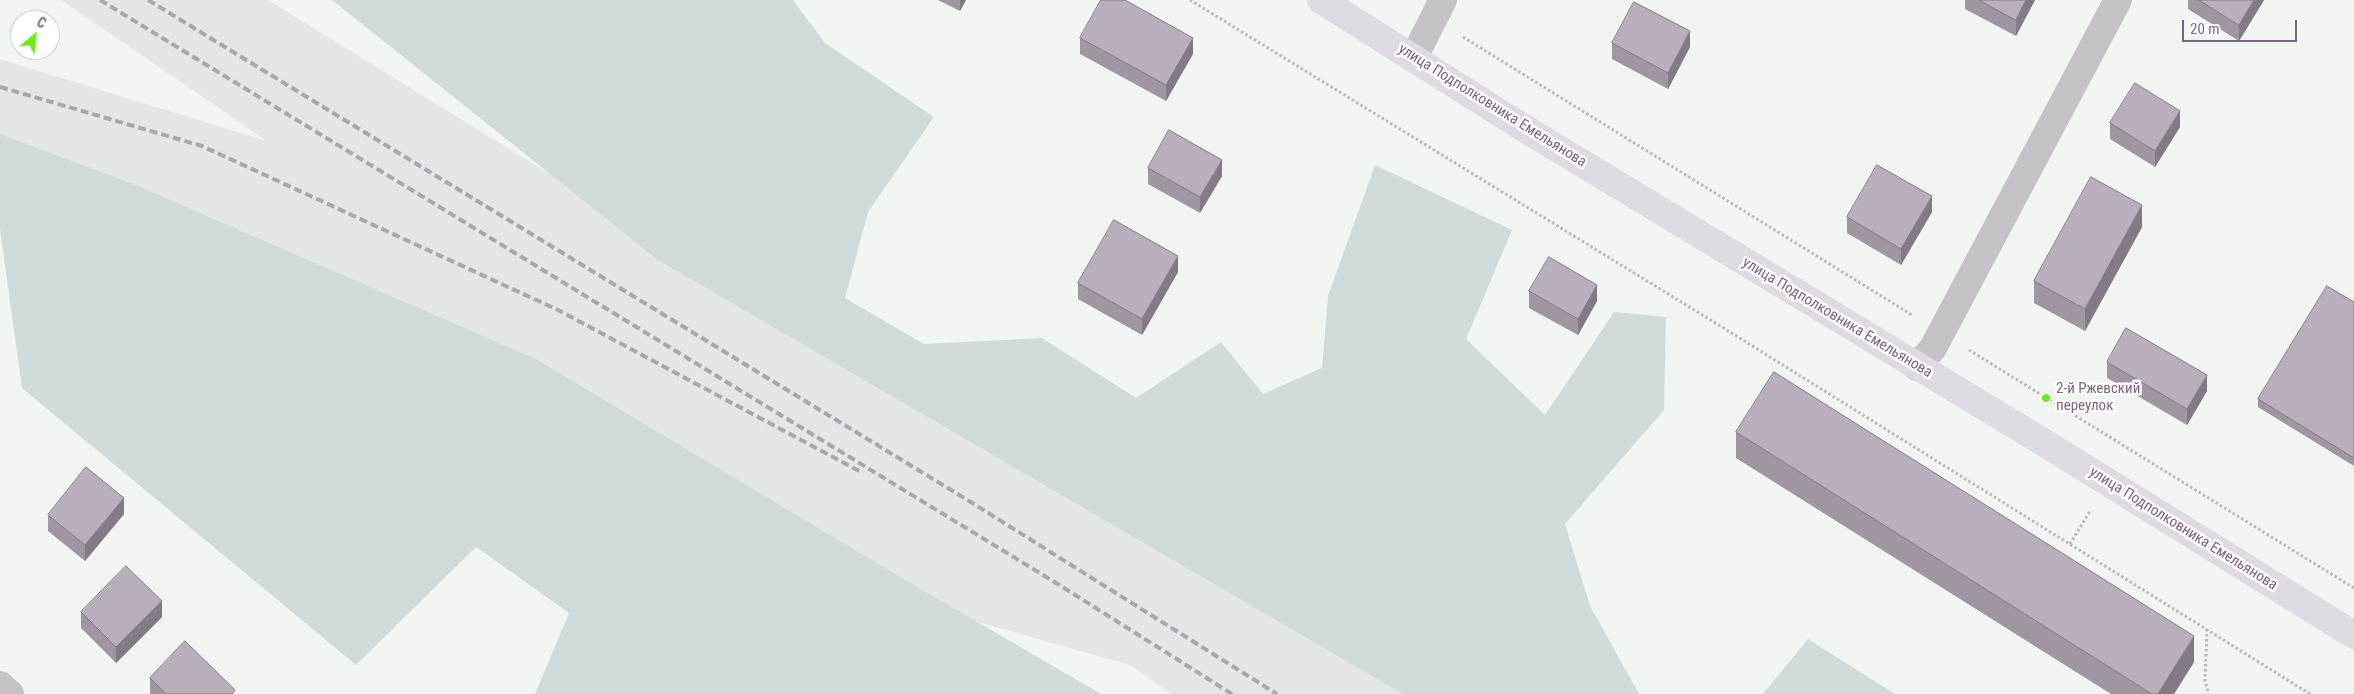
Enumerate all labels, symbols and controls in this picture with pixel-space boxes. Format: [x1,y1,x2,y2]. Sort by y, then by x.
north arrow [10,10,60,60]
scale bar [2184,10,2299,42]
text: С [34,14,49,32]
text: 20 m [2190,20,2220,38]
street label: улица Подполковника Емельянова [1395,41,1589,171]
street label: улица Подполковника Емельянова [1739,254,1935,382]
place label: 2-й Ржевский переулок [2056,380,2140,415]
marker: 2-й Ржевский переулок [2040,392,2052,404]
street label: улица Подполковника Емельянова [2086,464,2280,594]

